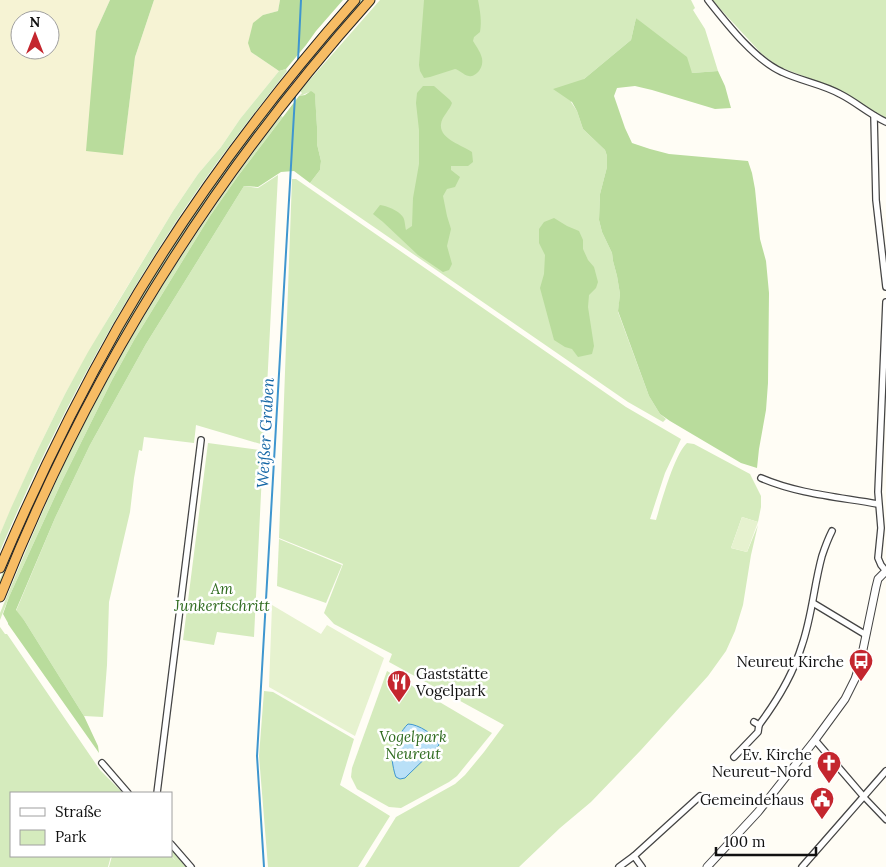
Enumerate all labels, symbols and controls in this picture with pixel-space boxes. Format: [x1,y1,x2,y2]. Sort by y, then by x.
north arrow [10,10,60,60]
text: N [30,13,41,31]
water label: Weißer Graben [252,377,278,489]
park label: Am Junkertschritt [173,579,270,615]
bus stop icon: Neureut Kirche [848,648,874,682]
place label: Neureut Kirche [736,652,844,671]
place label: Gaststätte Vogelpark [415,664,488,700]
restaurant icon: Gaststätte Vogelpark [386,669,412,703]
park label: Vogelpark Neureut [379,727,447,763]
place label: Ev. Kirche Neureut-Nord [712,745,812,781]
church icon: Ev. Kirche Neureut-Nord [816,750,842,784]
public building icon: Gemeindehaus [809,786,835,820]
place label: Gemeindehaus [700,790,804,809]
legend [10,792,172,857]
text: Straße [55,802,102,821]
scale bar [716,824,816,856]
text: Park [55,827,86,846]
text: 100 m [724,832,765,851]

